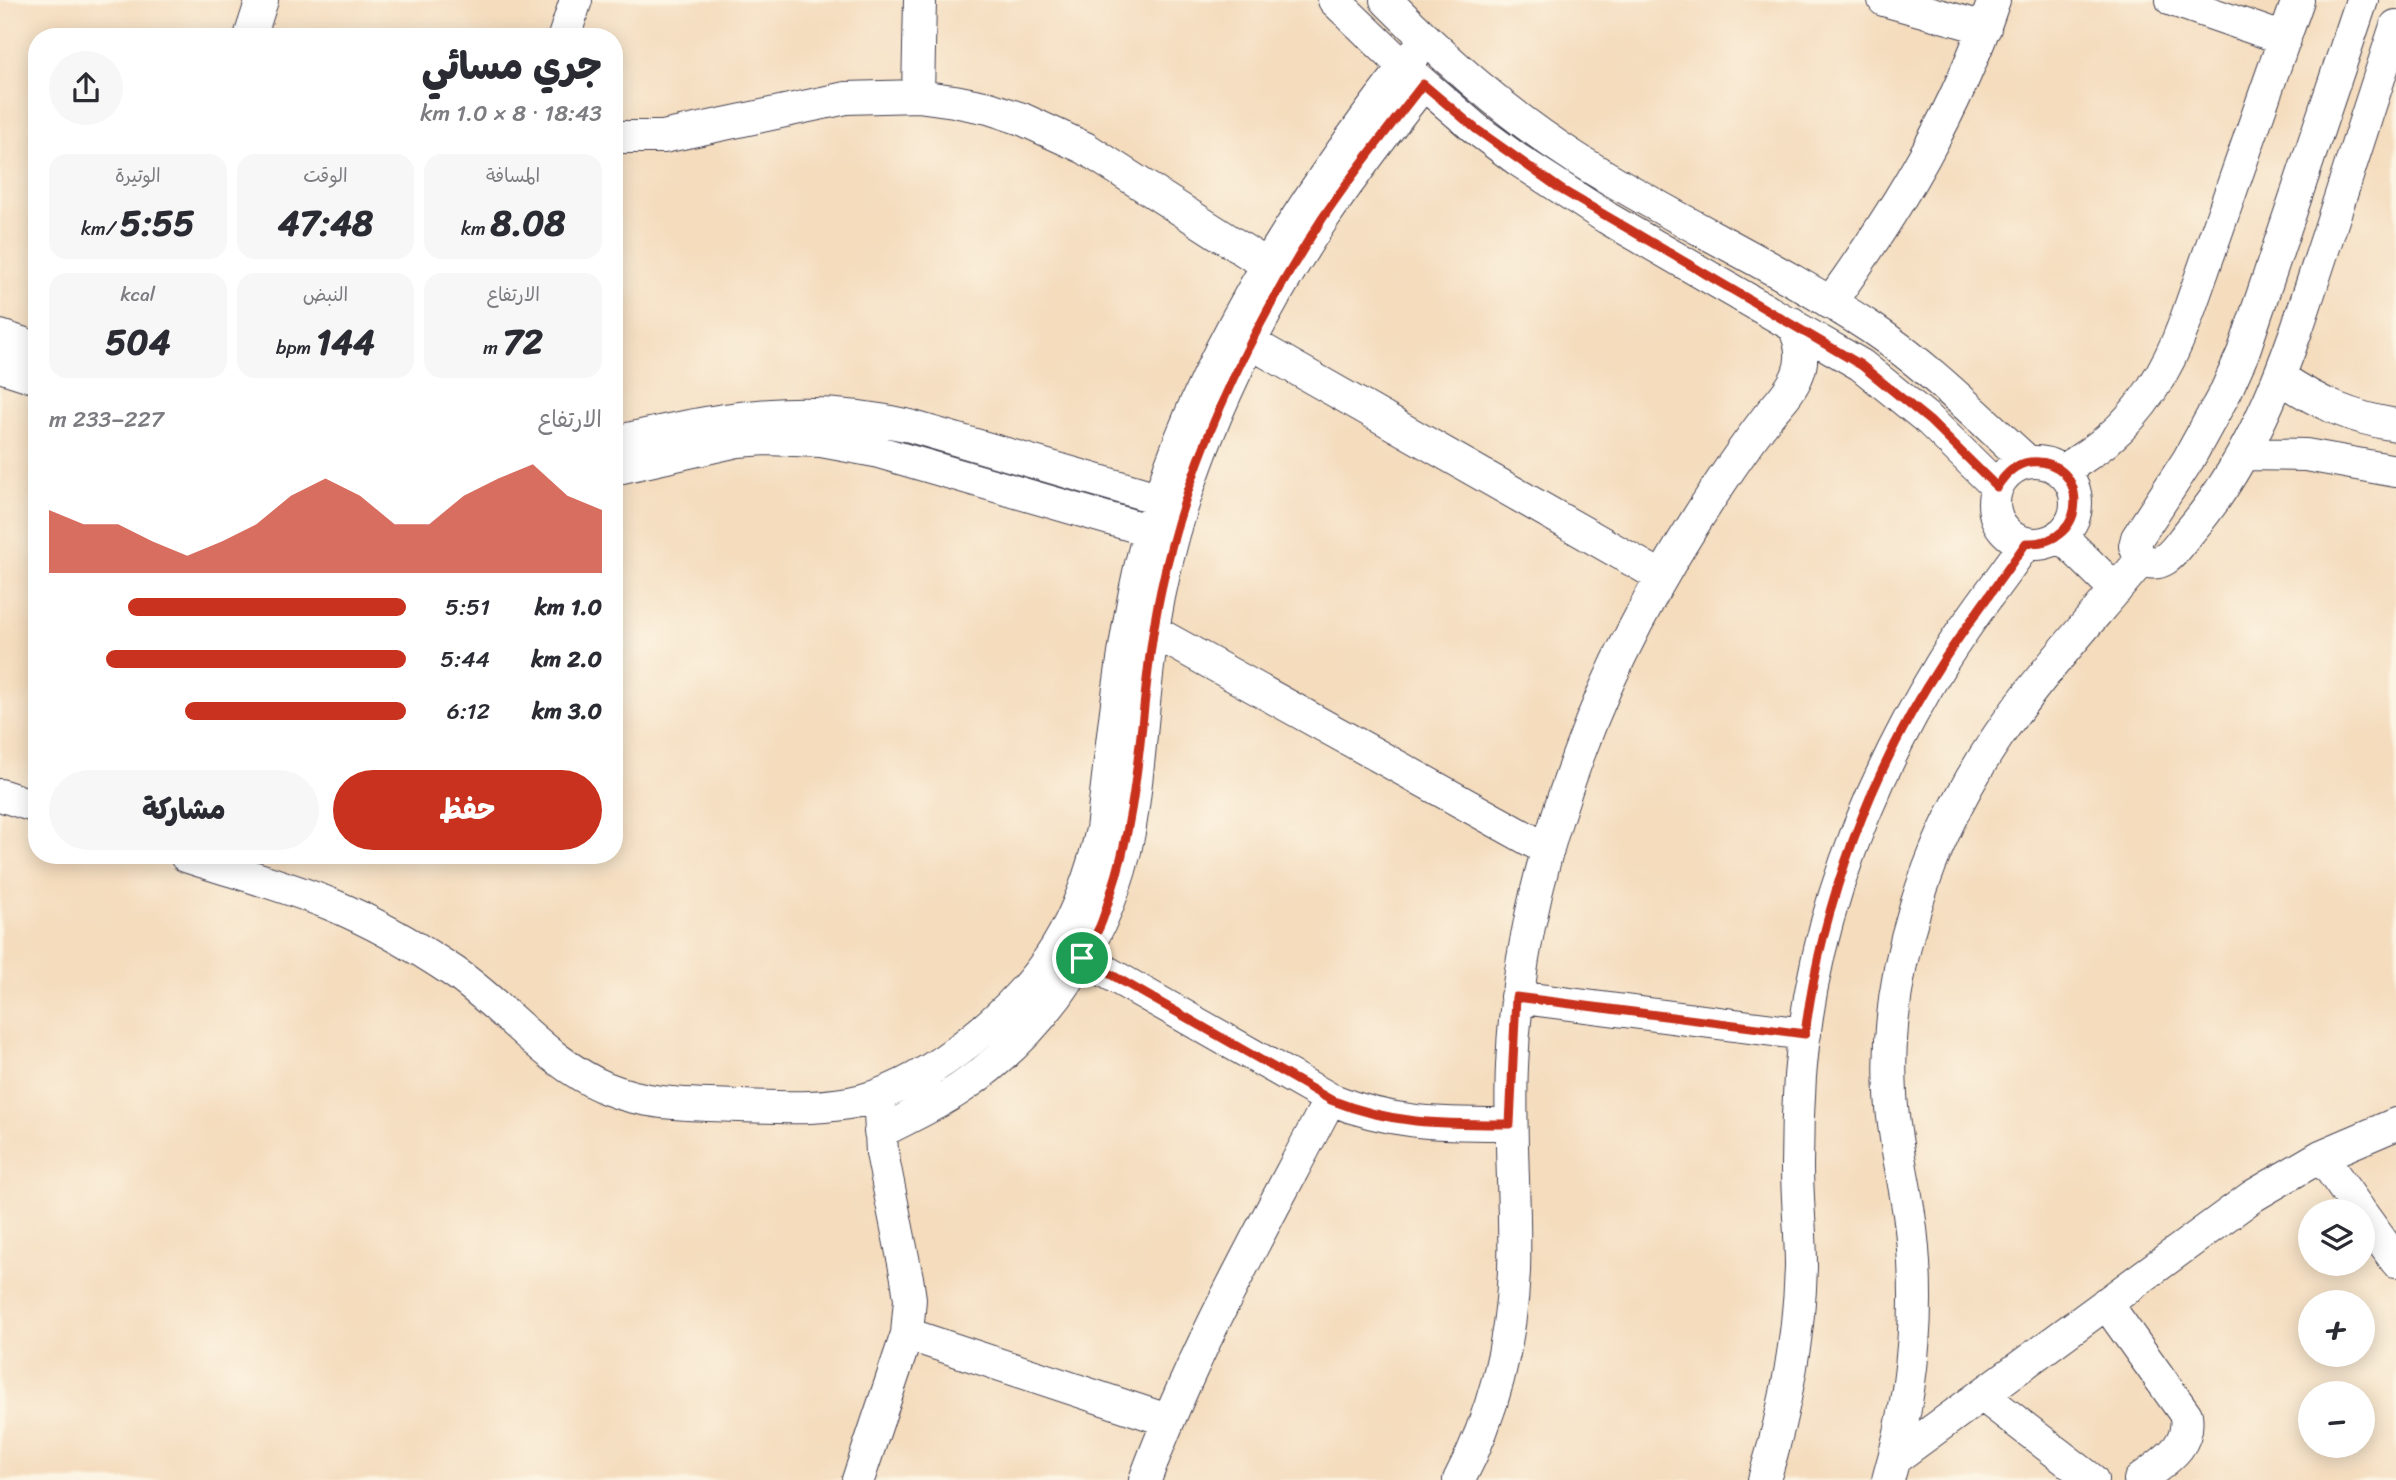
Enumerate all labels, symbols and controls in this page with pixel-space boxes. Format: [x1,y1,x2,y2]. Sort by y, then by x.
text: جري مسائي [422,33,602,100]
button: share [49,51,123,125]
text: 18:43 · 8 × 1.0 km [420,93,602,134]
text: الوتيرة [115,159,161,192]
text: الوقت [303,159,348,192]
text: المسافة [486,159,540,192]
text: 5:55 [120,192,195,254]
text: 47:48 [278,192,373,254]
text: 8.08 [491,192,565,254]
text: /km [81,212,120,245]
text: km [461,212,491,245]
text: kcal [121,278,155,311]
text: النبض [303,278,348,311]
text: الارتفاع [487,278,540,311]
text: 504 [105,311,171,373]
text: 144 [316,311,375,373]
text: 72 [503,311,543,373]
text: bpm [276,331,316,364]
text: m [483,331,503,364]
text: 227–233 m [49,399,164,440]
text: الارتفاع [538,399,602,440]
text: 5:51 [445,587,490,628]
text: 1.0 km [535,587,602,628]
text: 5:44 [440,639,490,680]
text: 2.0 km [531,639,602,680]
text: 6:12 [447,691,490,732]
text: 3.0 km [532,691,602,732]
button: مشاركة [49,770,319,850]
button: حفظ [333,770,602,850]
pin [1052,928,1112,988]
icon: arrive [1063,939,1101,977]
map controls [2298,1199,2375,1458]
button: layers [2298,1199,2375,1276]
button: + [2298,1290,2375,1367]
button: − [2298,1381,2375,1458]

